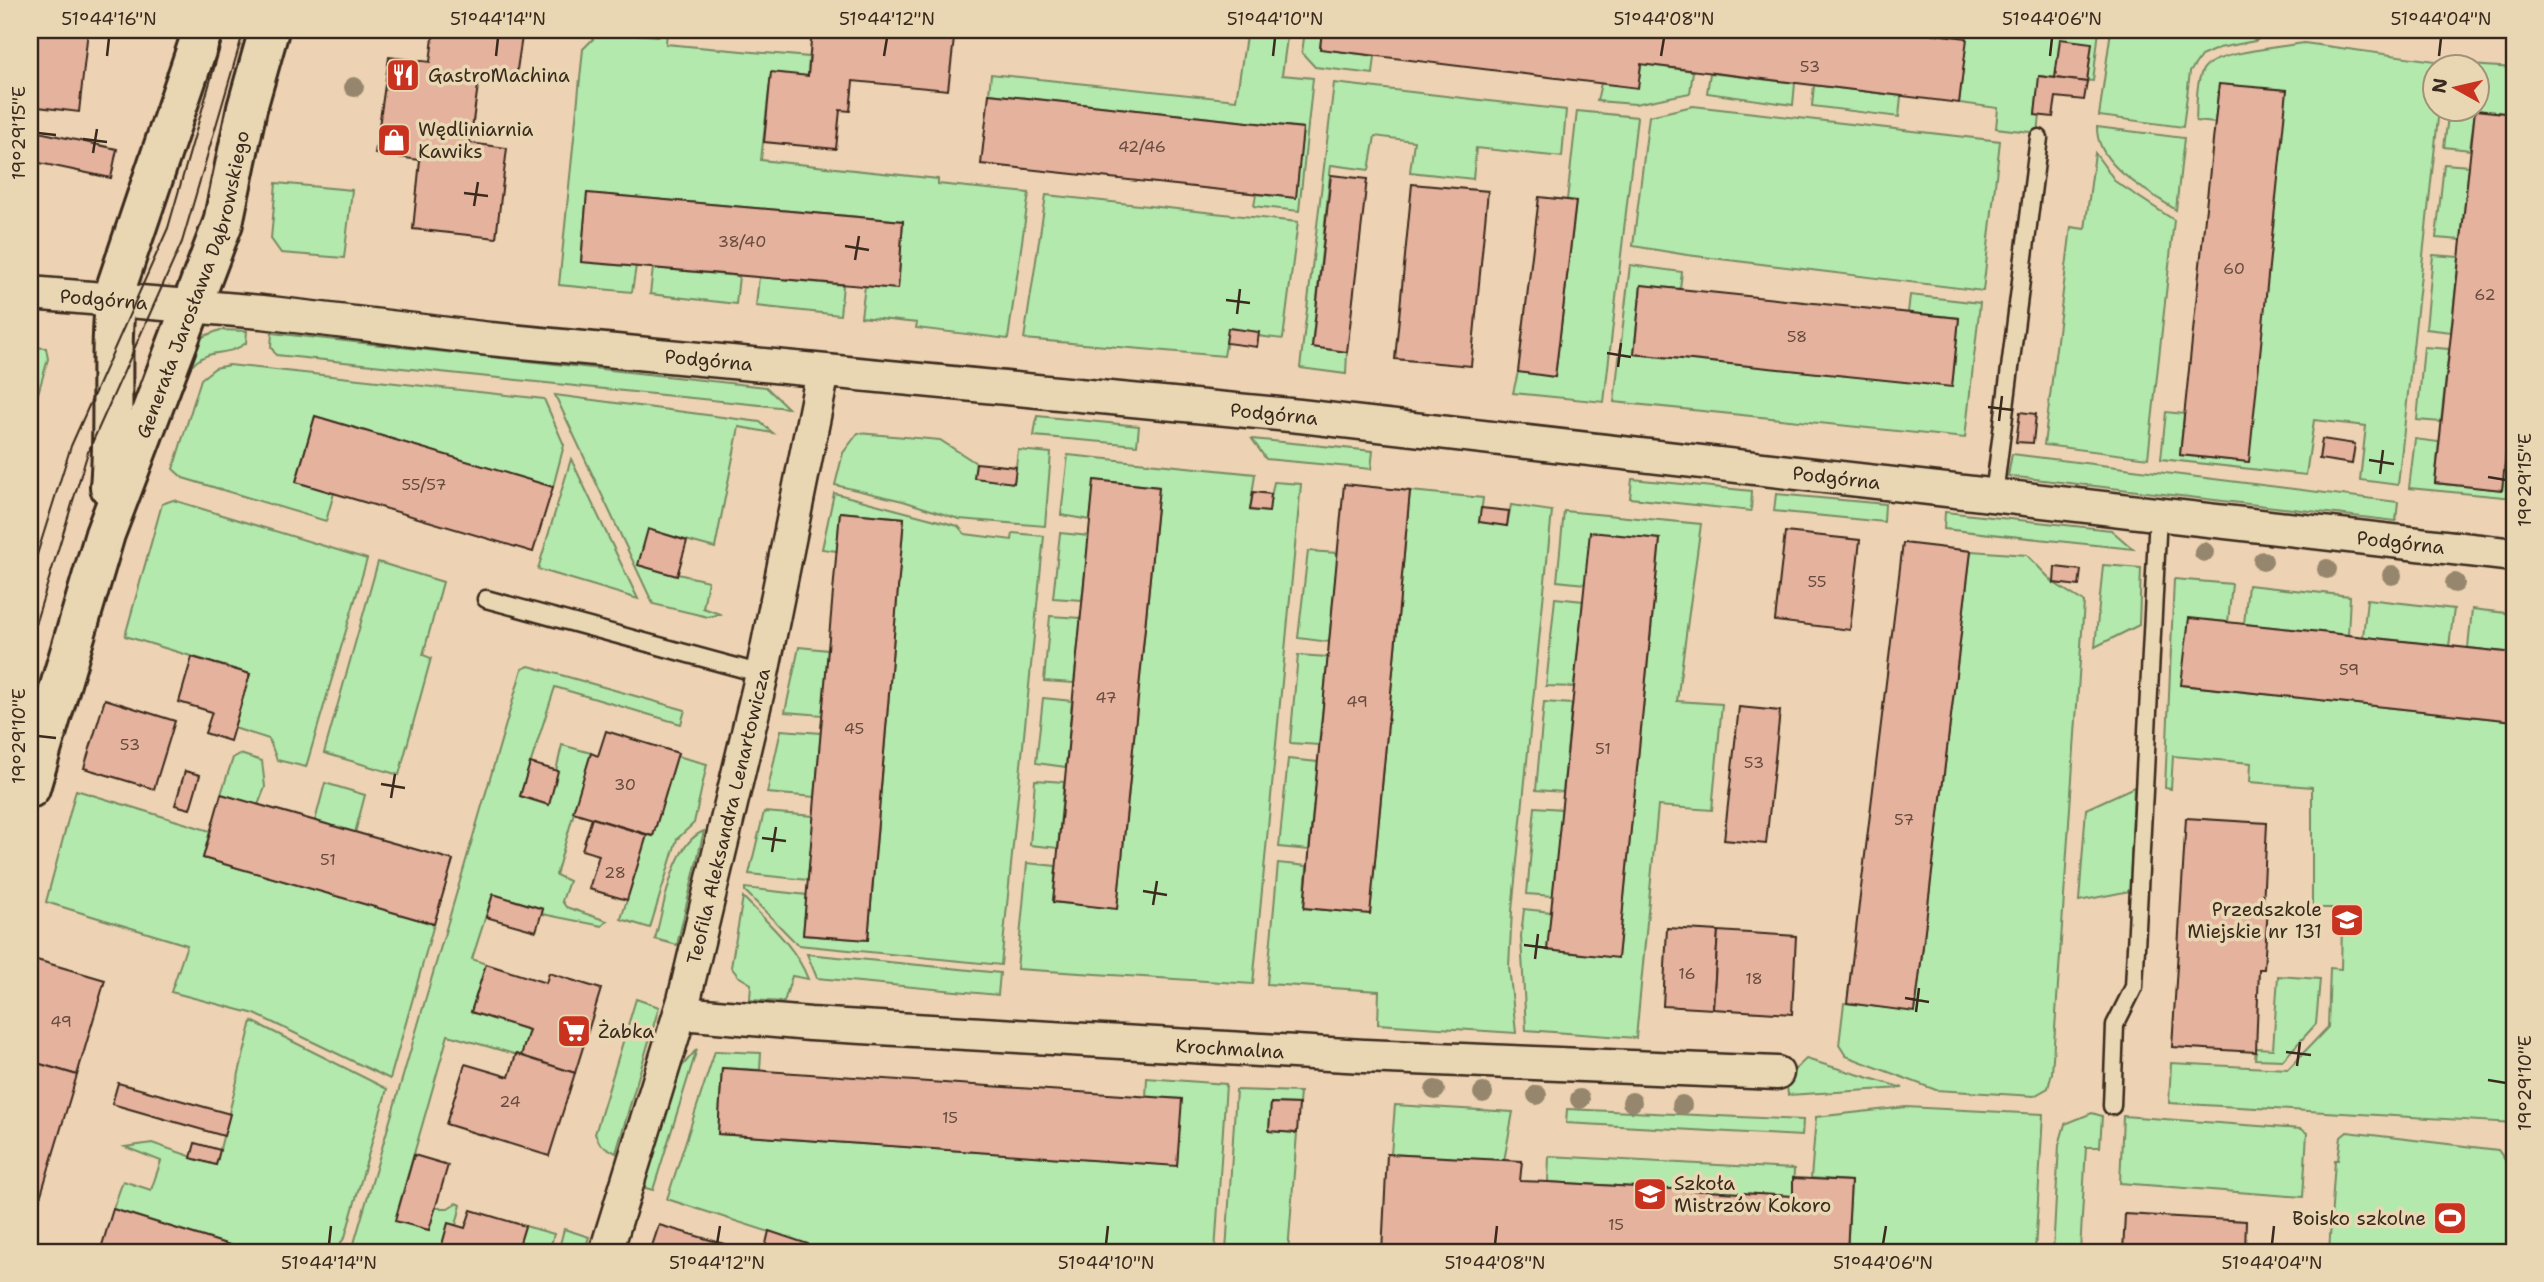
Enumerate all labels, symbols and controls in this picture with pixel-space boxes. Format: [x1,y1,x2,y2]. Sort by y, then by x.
text: 51°44'16"N [61,7,157,31]
text: 51°44'14"N [450,7,546,31]
text: 51°44'12"N [839,7,935,31]
text: 51°44'10"N [1227,7,1323,31]
text: 51°44'08"N [1613,7,1715,31]
text: 51°44'06"N [2002,7,2102,31]
text: 51°44'04"N [2391,7,2491,31]
north arrow [2422,52,2492,122]
restaurant icon: GastroMachina [384,56,422,94]
house number: 53 [1800,56,1820,77]
place label: GastroMachina [428,63,570,88]
text: N [2426,77,2453,95]
text: 19°29'15"E [7,86,31,180]
place label: Wędliniarnia Kawiks [418,117,534,164]
shop icon: Wędliniarnia Kawiks [375,121,413,159]
street label: Generała Jarosława Dąbrowskiego [130,128,255,442]
house number: 42/46 [1118,136,1166,157]
house number: 38/40 [718,231,766,252]
house number: 60 [2223,258,2245,279]
street label: Podgórna [59,283,149,316]
house number: 62 [2474,284,2496,305]
house number: 58 [1787,326,1807,347]
street label: Podgórna [663,344,754,377]
street label: Podgórna [1229,397,1320,431]
text: 19°29'15"E [2513,433,2537,527]
street label: Podgórna [1791,460,1882,495]
house number: 55/57 [402,474,446,495]
street label: Podgórna [2355,525,2446,560]
house number: 55 [1807,571,1827,592]
house number: 59 [2339,659,2359,680]
street label: Teofila Aleksandra Lenartowicza [681,665,776,967]
house number: 47 [1095,687,1117,708]
text: 19°29'10"E [7,688,31,784]
house number: 49 [1346,691,1368,712]
house number: 45 [844,718,864,739]
house number: 53 [120,734,140,755]
house number: 51 [1595,738,1611,759]
house number: 53 [1744,752,1764,773]
house number: 30 [614,774,636,795]
house number: 57 [1894,809,1914,830]
house number: 51 [320,849,336,870]
house number: 28 [604,862,626,883]
place label: Przedszkole Miejskie nr 131 [2187,897,2322,944]
school or university icon: Przedszkole Miejskie nr 131 [2328,901,2366,939]
house number: 16 [1678,963,1696,984]
house number: 18 [1745,968,1763,989]
house number: 49 [50,1011,72,1032]
supermarket icon: Żabka [555,1012,593,1050]
place label: Żabka [598,1019,654,1044]
street label: Krochmalna [1175,1033,1285,1064]
text: 19°29'10"E [2513,1035,2537,1131]
house number: 24 [499,1091,521,1112]
house number: 15 [942,1107,958,1128]
place label: Szkoła Mistrzów Kokoro [1674,1171,1831,1218]
school or university icon: Szkoła Mistrzów Kokoro [1631,1175,1669,1213]
sports icon: Boisko szkolne [2431,1199,2469,1237]
place label: Boisko szkolne [2292,1206,2426,1231]
house number: 15 [1608,1214,1624,1235]
text: 51°44'14"N [281,1251,377,1275]
text: 51°44'12"N [669,1251,765,1275]
text: 51°44'10"N [1058,1251,1154,1275]
text: 51°44'08"N [1444,1251,1546,1275]
text: 51°44'06"N [1833,1251,1933,1275]
text: 51°44'04"N [2222,1251,2322,1275]

